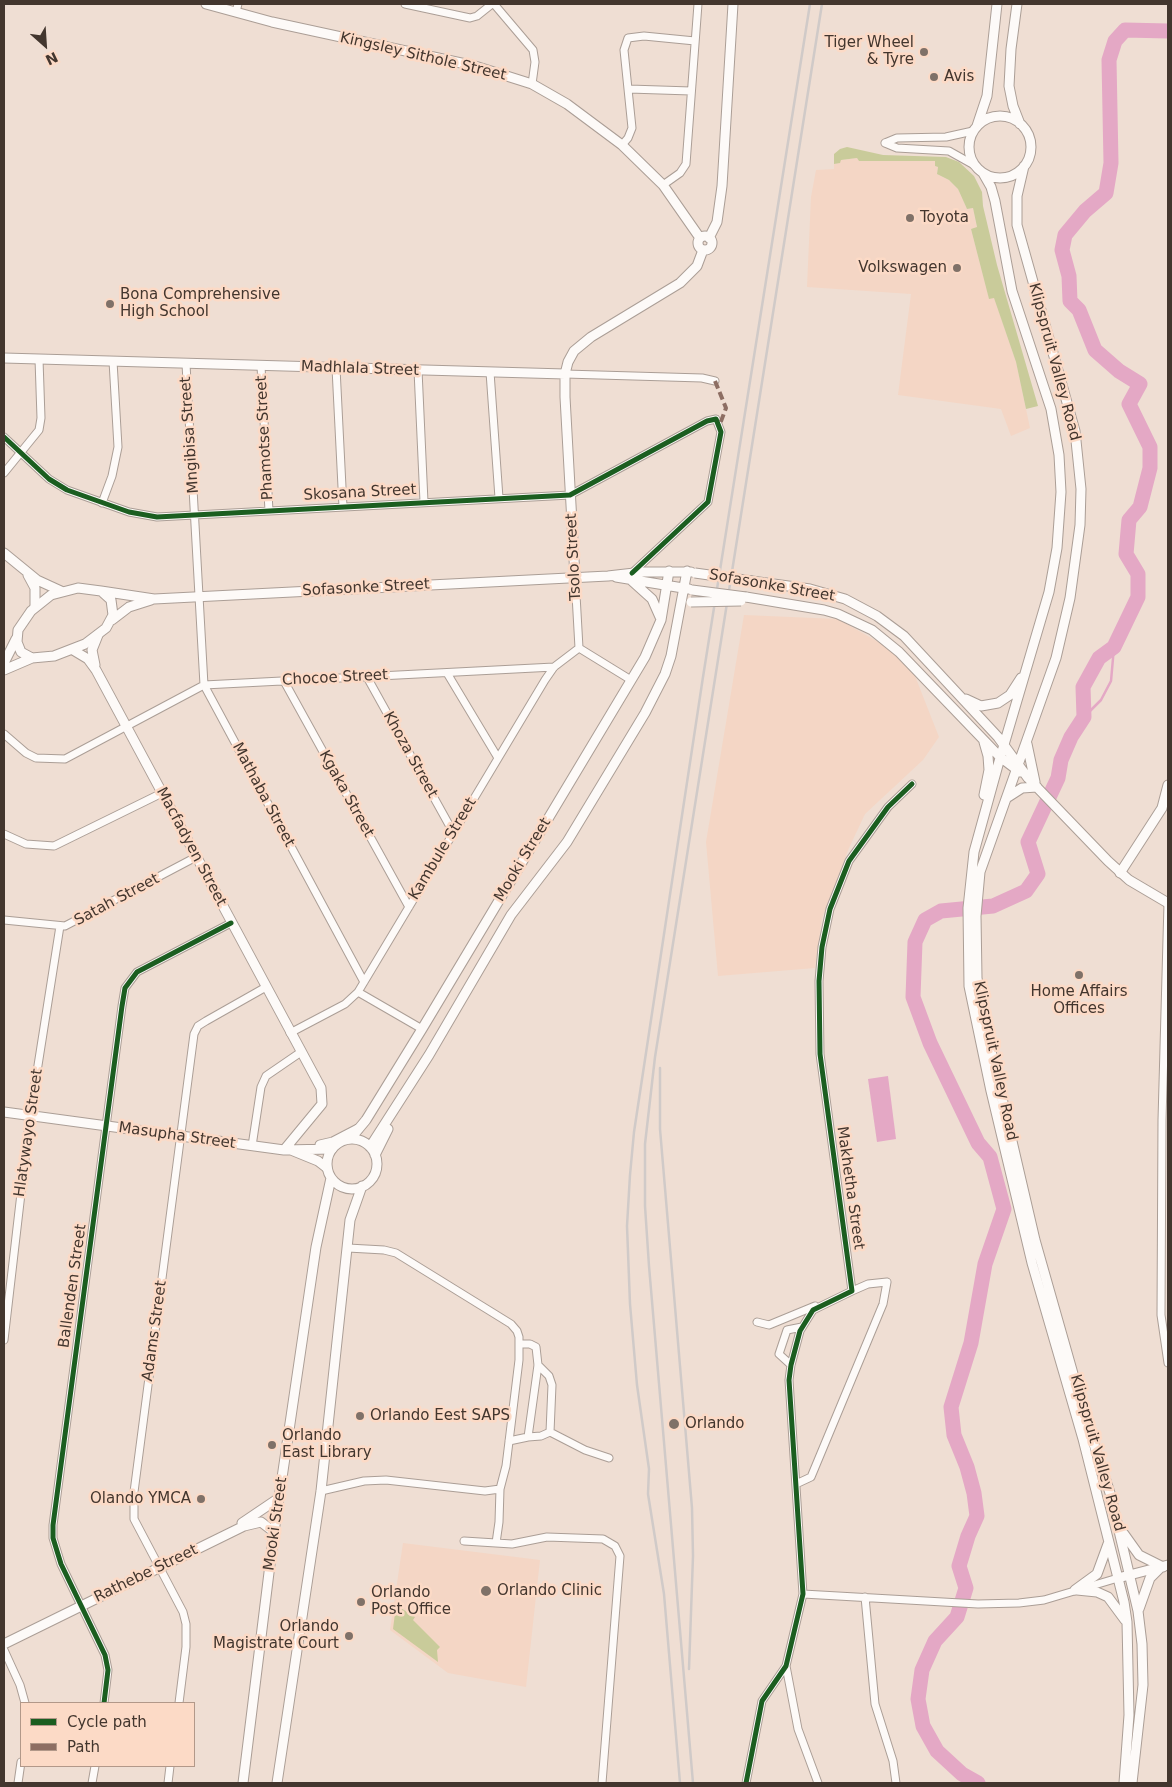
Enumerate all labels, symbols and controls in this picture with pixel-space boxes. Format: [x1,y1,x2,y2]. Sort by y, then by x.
north arrow [20,20,70,70]
street label: Kingsley Sithole Street [338,29,508,85]
place label: Tiger Wheel & Tyre [824,34,914,69]
marker: Tiger Wheel & Tyre [918,46,930,58]
text: N [43,49,60,68]
place label: Avis [944,68,974,86]
marker: Avis [928,71,940,83]
place label: Toyota [920,209,969,227]
marker: Toyota [904,212,916,224]
place label: Volkswagen [858,259,947,277]
marker: Volkswagen [951,262,963,274]
street label: Klipspruit Valley Road [1024,281,1084,443]
place label: Bona Comprehensive High School [120,286,280,321]
marker: Bona Comprehensive High School [104,298,116,310]
street label: Madhlala Street [301,358,419,380]
street label: Phamotse Street [253,375,277,501]
street label: Mngibisa Street [177,376,203,494]
street label: Skosana Street [303,481,417,505]
street label: Tsolo Street [563,513,585,601]
street label: Sofasonke Street [708,566,836,606]
street label: Sofasonke Street [302,576,430,600]
street label: Chocoe Street [282,666,388,690]
street label: Khoza Street [379,709,441,801]
street label: Mathaba Street [228,740,298,850]
street label: Kgaka Street [315,747,377,841]
street label: Macfadyen Street [152,784,230,910]
street label: Kambule Street [405,795,481,903]
street label: Mooki Street [491,815,555,905]
street label: Satah Street [71,870,163,930]
marker: Home Affairs Offices [1073,969,1085,981]
street label: Klipspruit Valley Road [969,980,1021,1142]
place label: Home Affairs Offices [1030,983,1128,1018]
street label: Hlatywayo Street [11,1068,47,1198]
street label: Masupha Street [117,1119,237,1153]
street label: Makhetha Street [832,1125,868,1251]
street label: Ballenden Street [55,1223,91,1349]
street label: Adams Street [139,1279,171,1383]
street label: Klipspruit Valley Road [1066,1372,1128,1534]
place label: Orlando Eest SAPS [370,1407,510,1425]
marker: Orlando Eest SAPS [354,1410,366,1422]
place label: Orlando [685,1415,745,1433]
marker: Orlando [667,1417,681,1431]
place label: Orlando East Library [282,1427,372,1462]
marker: Orlando East Library [266,1439,278,1451]
street label: Mooki Street [261,1476,291,1572]
place label: Olando YMCA [90,1490,191,1508]
marker: Olando YMCA [195,1493,207,1505]
street label: Rathebe Street [91,1541,201,1607]
place label: Orlando Clinic [497,1582,602,1600]
place label: Orlando Post Office [371,1584,451,1619]
marker: Orlando Clinic [479,1584,493,1598]
marker: Orlando Post Office [355,1596,367,1608]
place label: Orlando Magistrate Court [213,1618,339,1653]
marker: Orlando Magistrate Court [343,1630,355,1642]
legend [20,1702,195,1767]
text: Cycle path [67,1713,147,1731]
text: Path [67,1738,100,1756]

